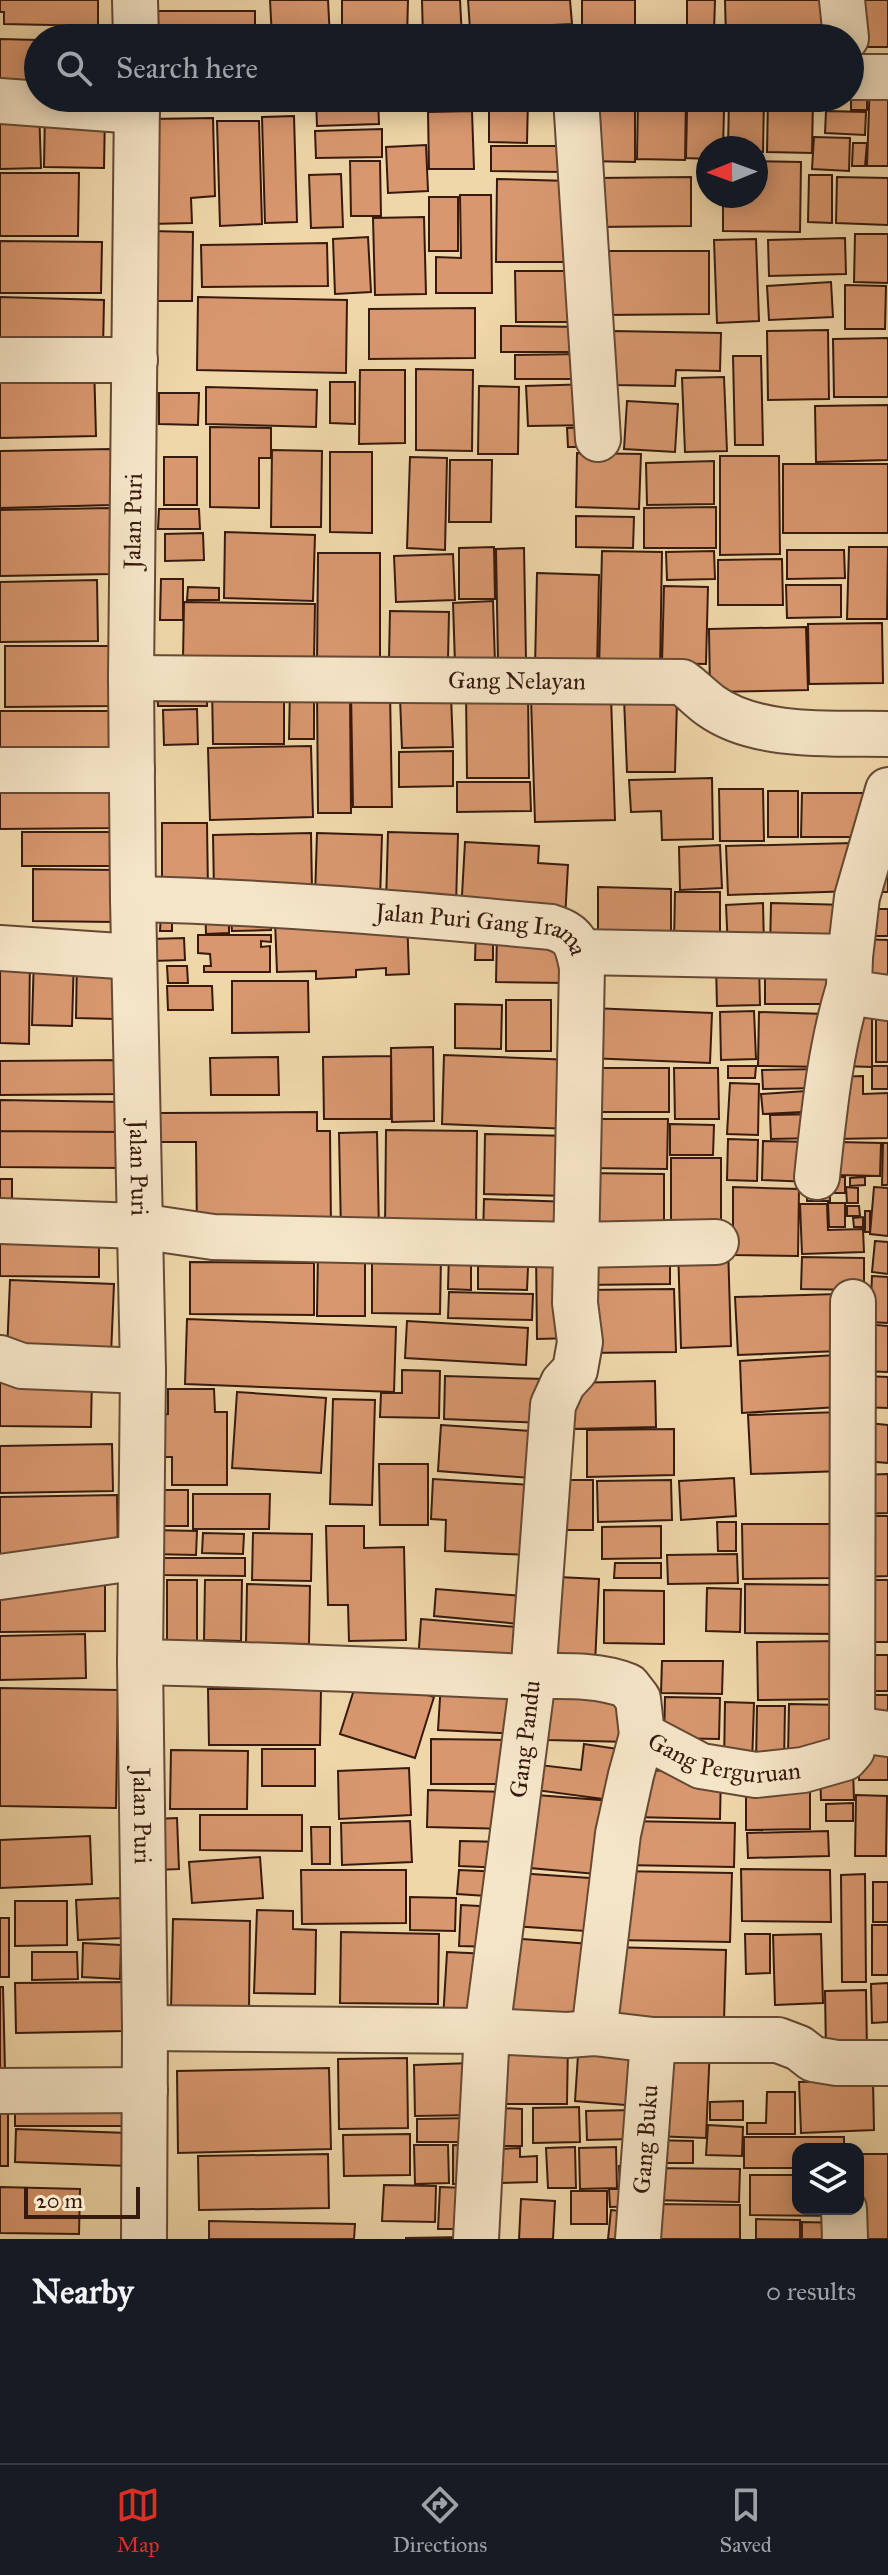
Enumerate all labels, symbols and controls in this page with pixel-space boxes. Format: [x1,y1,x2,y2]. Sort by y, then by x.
search box [24,24,864,112]
icon: search [52,46,96,90]
text: Search here [116,50,258,86]
north arrow [696,136,768,208]
street label: Jalan Puri [117,472,149,572]
street label: Gang Nelayan [448,665,586,696]
street label: Jalan Puri Gang Irama [371,897,594,960]
street label: Jalan Puri [123,1116,155,1217]
street label: Gang Pandu [503,1678,547,1800]
street label: Gang Perguruan [643,1726,802,1790]
street label: Jalan Puri [126,1765,158,1865]
street label: Gang Buku [626,2083,665,2195]
map controls [792,2143,864,2215]
button: layers [792,2143,864,2215]
scale bar [24,2183,140,2219]
text: 20 m [36,2187,83,2214]
text: Nearby [32,2271,134,2312]
text: 0 results [766,2275,856,2307]
tab: Map [116,2483,160,2558]
tab: Directions [392,2483,487,2558]
tab: Saved [720,2483,772,2558]

